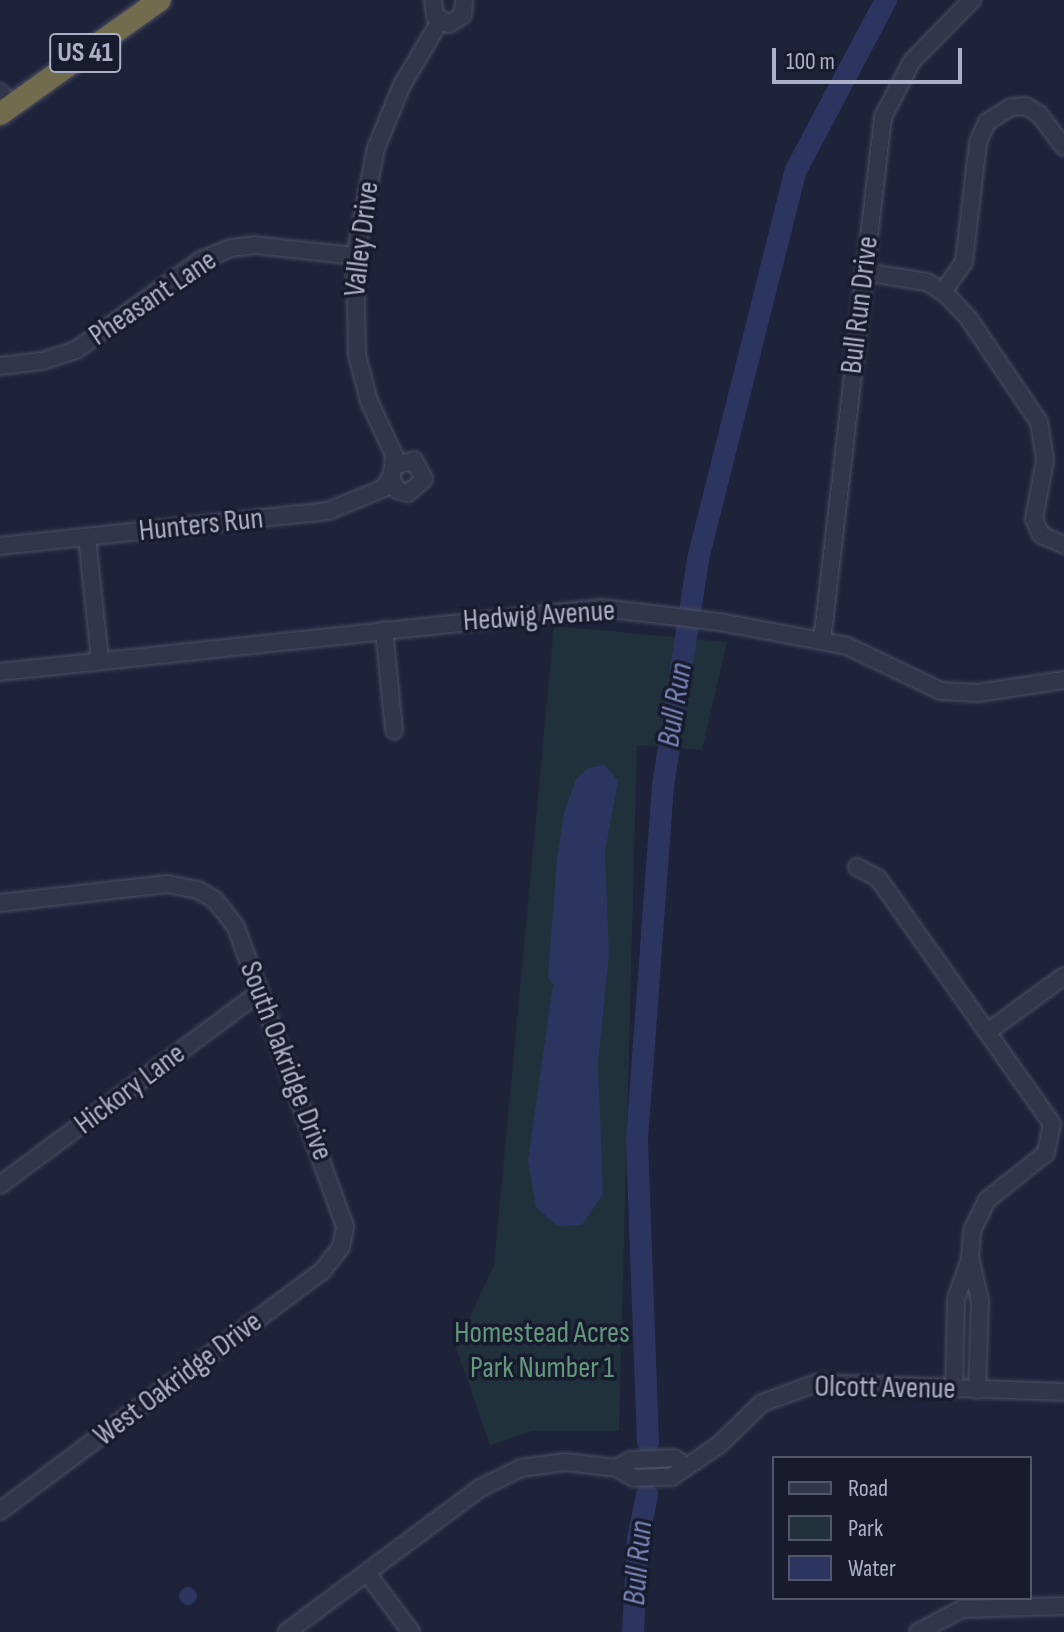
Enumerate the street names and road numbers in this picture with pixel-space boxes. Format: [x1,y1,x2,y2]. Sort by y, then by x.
road number: US 41 [49,29,121,77]
street label: Valley Drive [337,179,387,299]
street label: Bull Run Drive [834,234,886,376]
street label: Pheasant Lane [82,242,224,354]
street label: Hunters Run [137,501,265,549]
street label: Hedwig Avenue [462,593,616,639]
street label: South Oakridge Drive [232,957,340,1165]
street label: Hickory Lane [68,1036,192,1142]
street label: West Oakridge Drive [87,1304,269,1454]
street label: Olcott Avenue [814,1369,956,1407]

